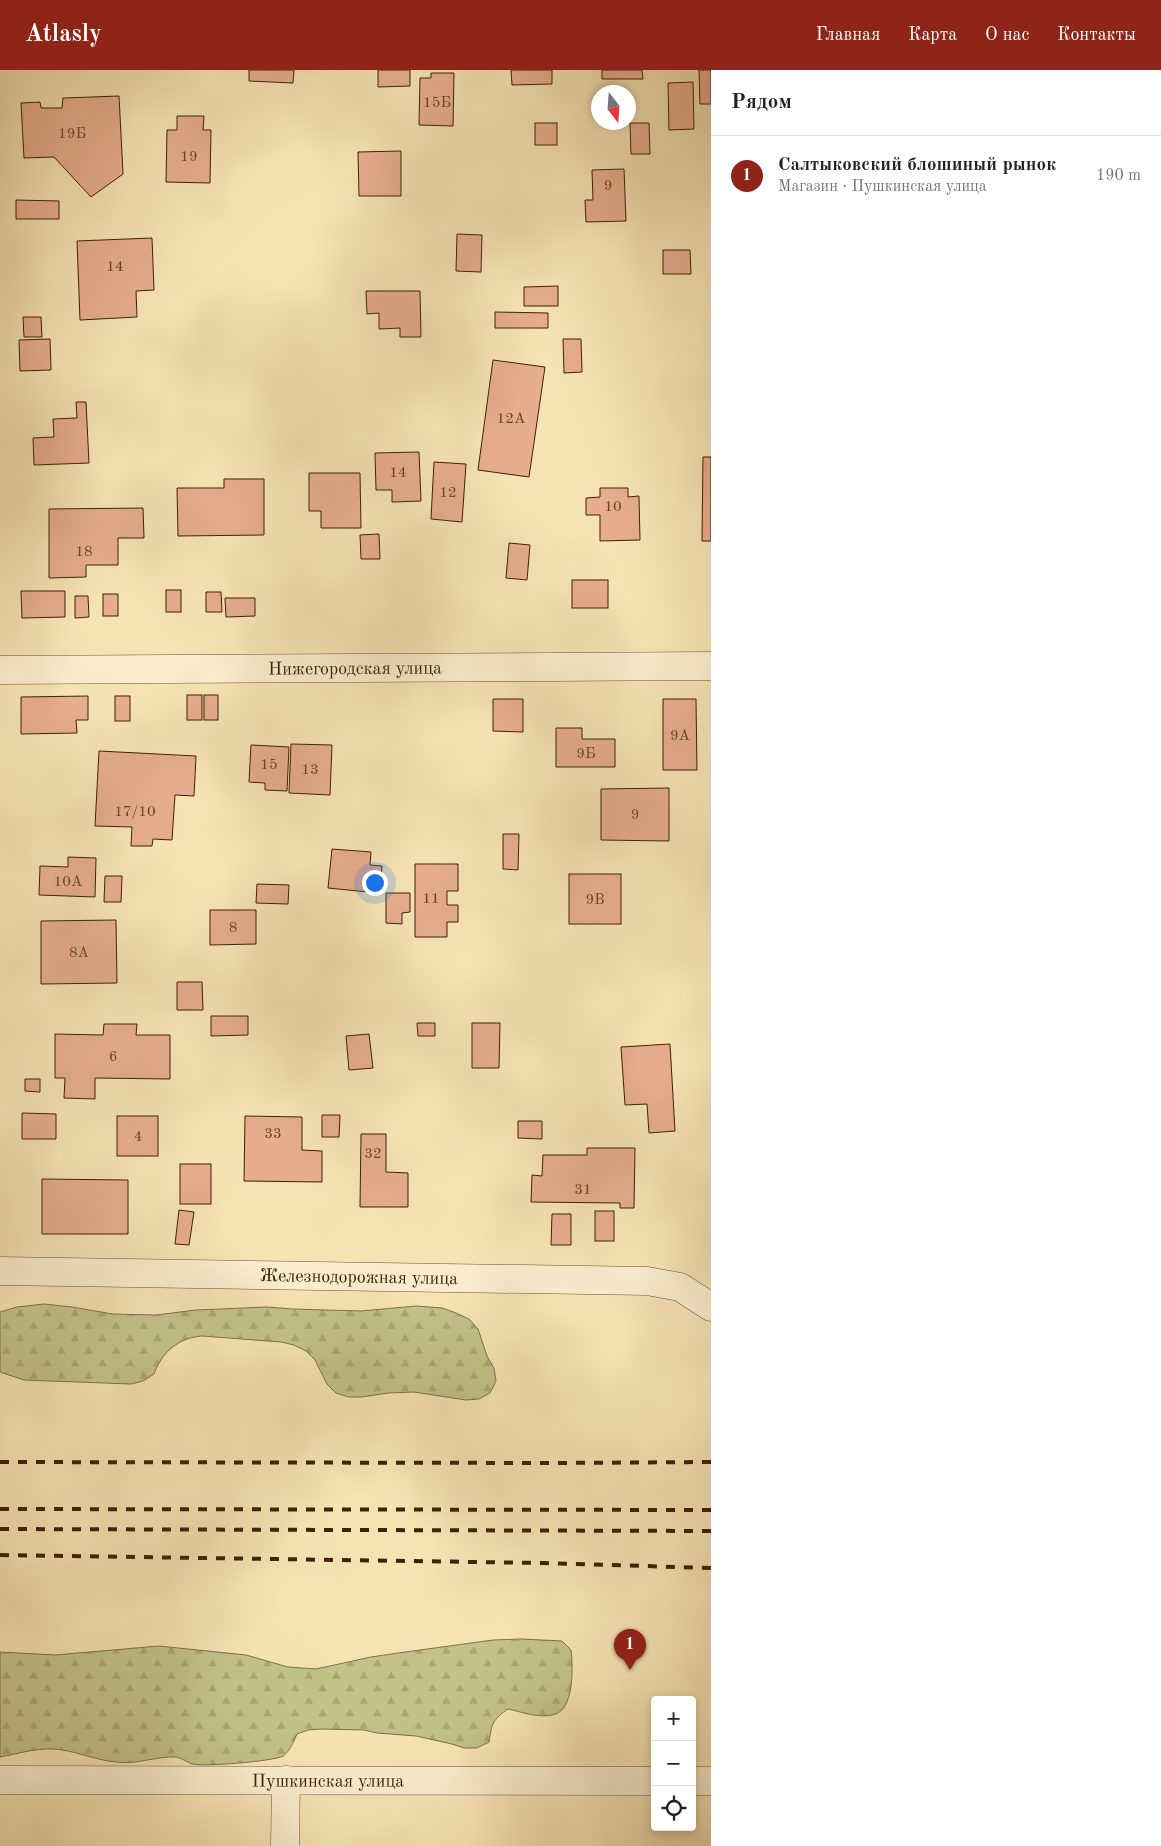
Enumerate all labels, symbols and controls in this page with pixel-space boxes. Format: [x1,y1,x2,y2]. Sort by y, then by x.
text: Atlasly [25,23,102,47]
text: Главная [816,26,880,44]
text: Карта [908,26,957,44]
text: О нас [985,26,1029,44]
text: Контакты [1057,26,1136,44]
north arrow [591,85,636,130]
text: Рядом [731,92,792,113]
house number: 15Б [423,96,451,111]
house number: 19Б [58,127,86,142]
house number: 19 [180,150,198,165]
text: Салтыковский блошиный рынок [778,156,1056,175]
text: 1 [742,168,752,184]
text: 190 m [1096,168,1141,184]
house number: 9 [604,179,612,194]
text: Магазин · Пушкинская улица [778,179,987,195]
house number: 14 [106,260,124,275]
house number: 12А [497,412,526,427]
house number: 14 [389,466,407,481]
house number: 12 [439,486,457,501]
house number: 10 [604,500,622,515]
house number: 18 [75,545,93,560]
street label: Нижегородская улица [268,660,442,678]
house number: 9А [670,729,691,744]
house number: 9Б [576,747,596,762]
house number: 15 [260,758,278,773]
house number: 13 [301,763,319,778]
house number: 17/10 [114,805,156,820]
house number: 9 [631,808,639,823]
your location [362,870,388,896]
house number: 10А [54,875,83,890]
house number: 11 [422,892,440,907]
house number: 9В [585,893,605,908]
house number: 8 [229,921,237,936]
house number: 8А [69,946,90,961]
house number: 6 [109,1050,117,1065]
house number: 33 [264,1127,282,1142]
house number: 4 [134,1130,142,1145]
house number: 32 [364,1147,382,1162]
house number: 31 [574,1183,592,1198]
street label: Железнодорожная улица [260,1267,458,1288]
pin: 1 [614,1629,646,1670]
map controls [651,1696,696,1831]
button: + [651,1696,696,1741]
button: − [651,1741,696,1786]
street label: Пушкинская улица [252,1772,404,1791]
button: locate [651,1786,696,1831]

